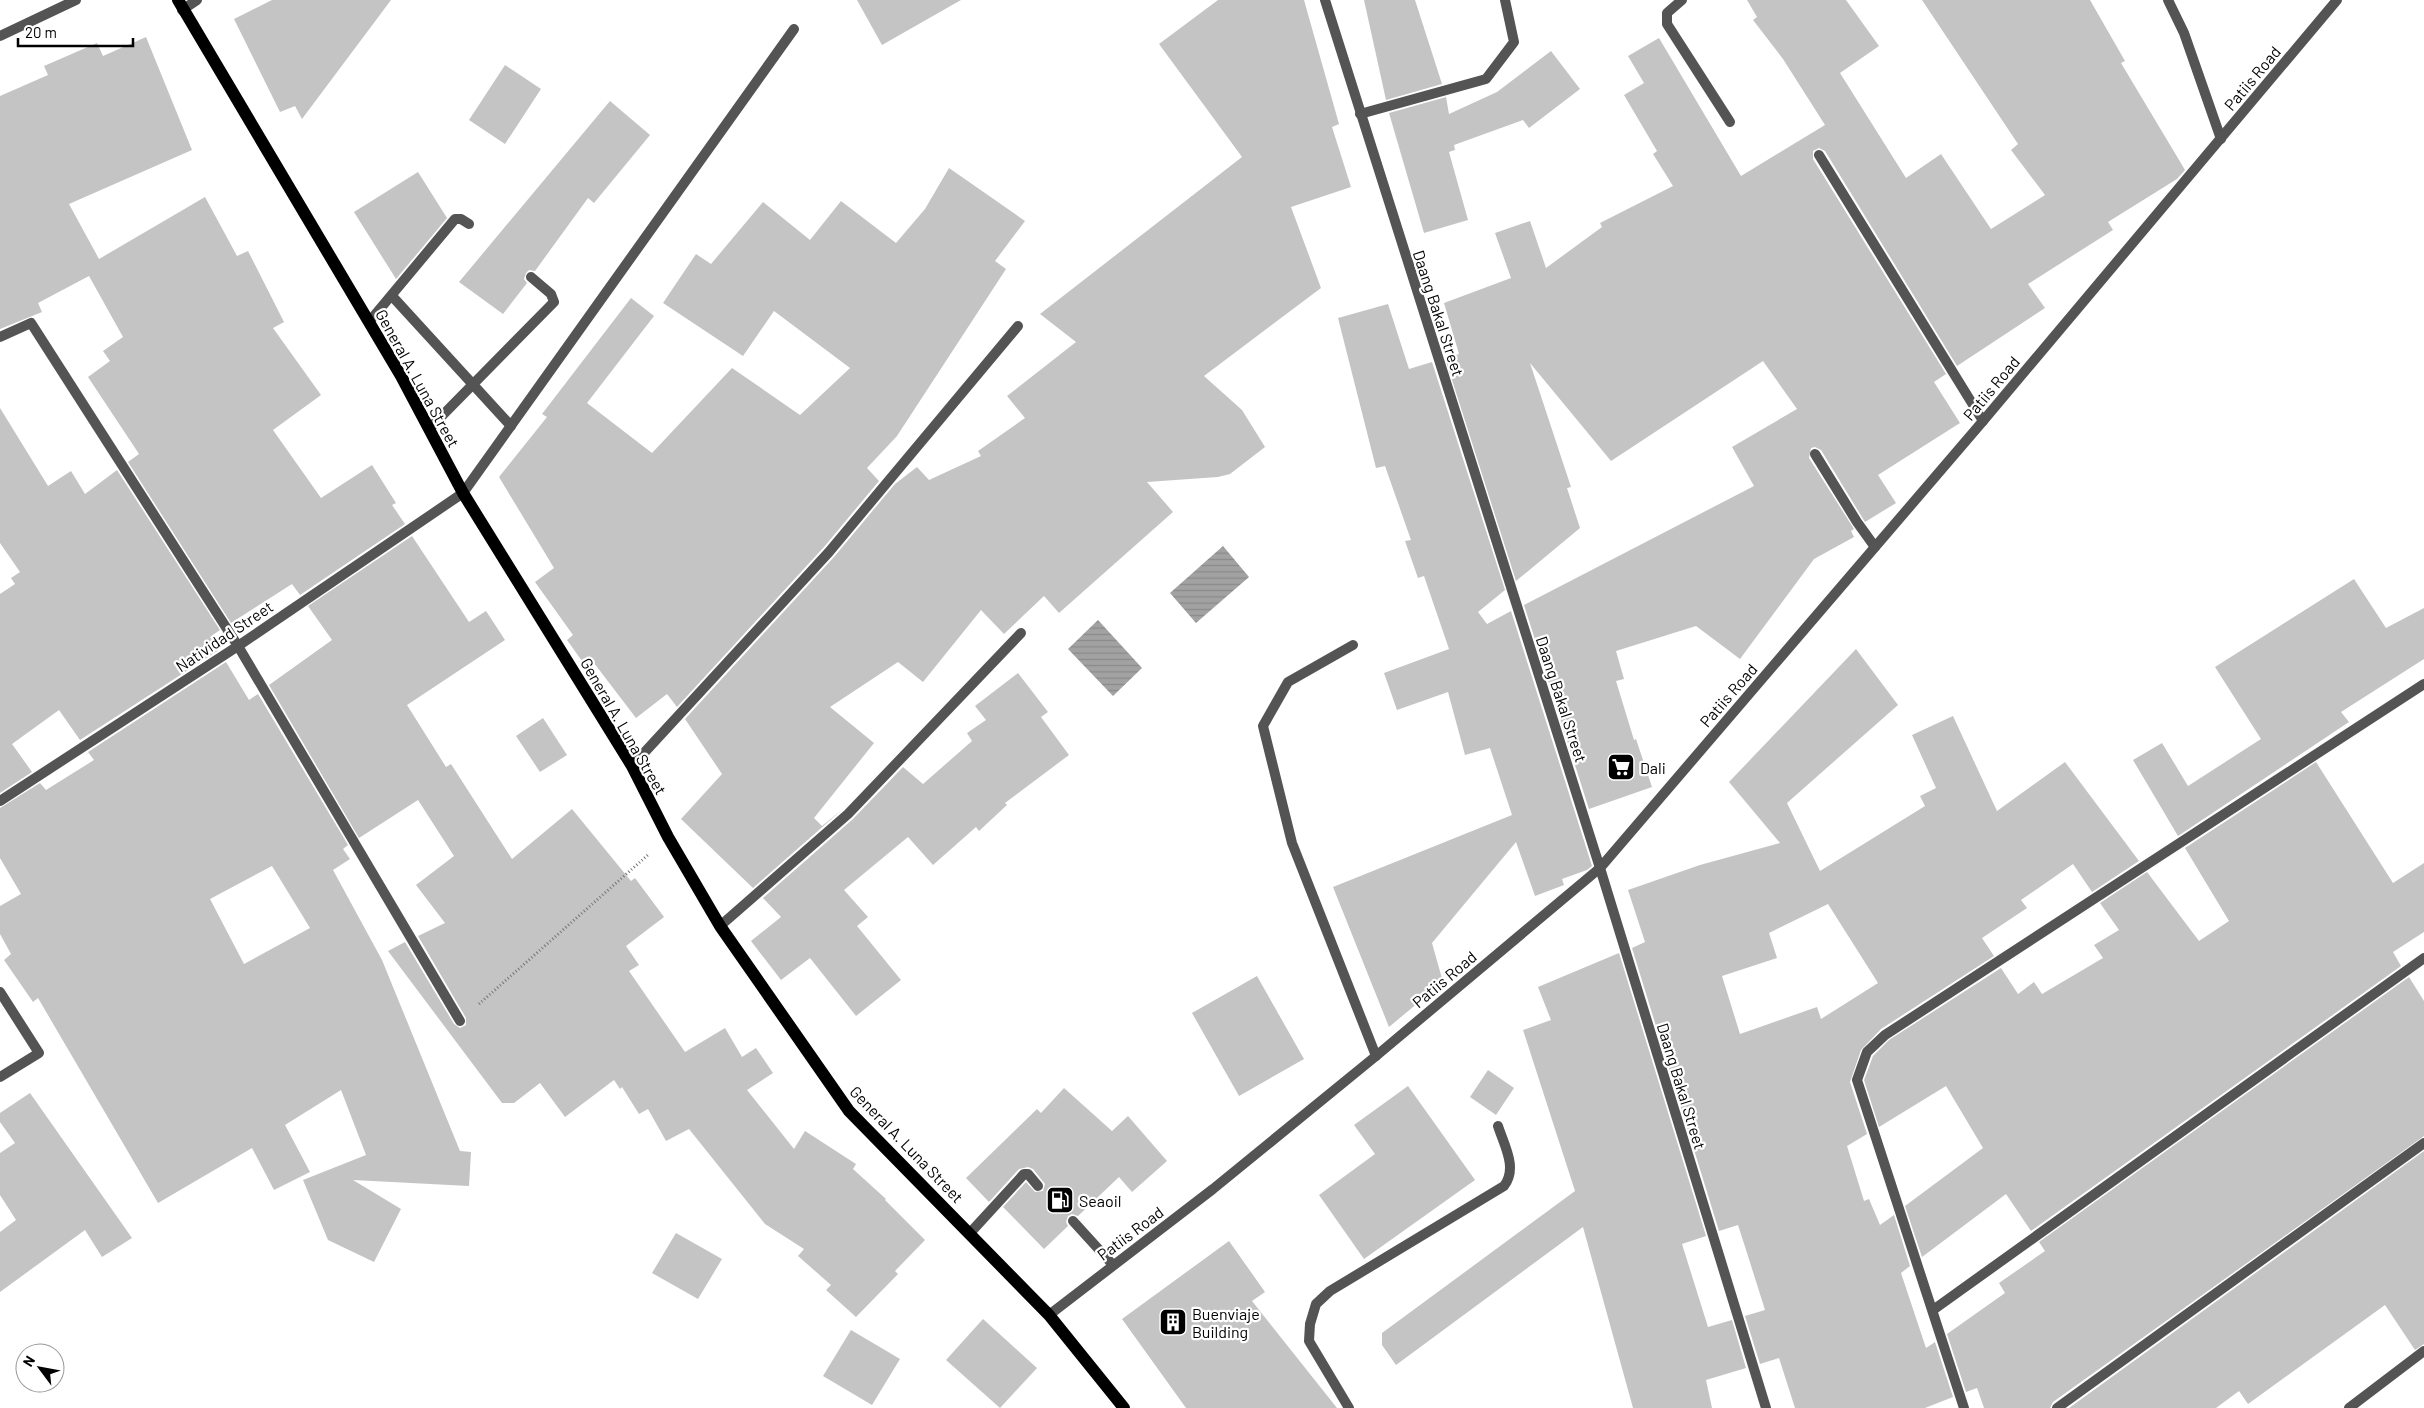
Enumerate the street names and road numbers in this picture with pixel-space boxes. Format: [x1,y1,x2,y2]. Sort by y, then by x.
street label: Patiis Road [2220,42,2284,114]
street label: Daang Bakal Street [1410,248,1468,378]
street label: General A. Luna Street [372,306,464,450]
street label: Patiis Road [1959,352,2023,424]
street label: Natividad Street [172,597,276,675]
street label: Daang Bakal Street [1533,634,1591,764]
street label: General A. Luna Street [577,654,671,798]
street label: Patiis Road [1695,659,1761,731]
street label: Patiis Road [1408,947,1480,1011]
street label: Daang Bakal Street [1654,1020,1710,1152]
street label: General A. Luna Street [846,1082,968,1206]
street label: Patiis Road [1093,1202,1167,1264]

